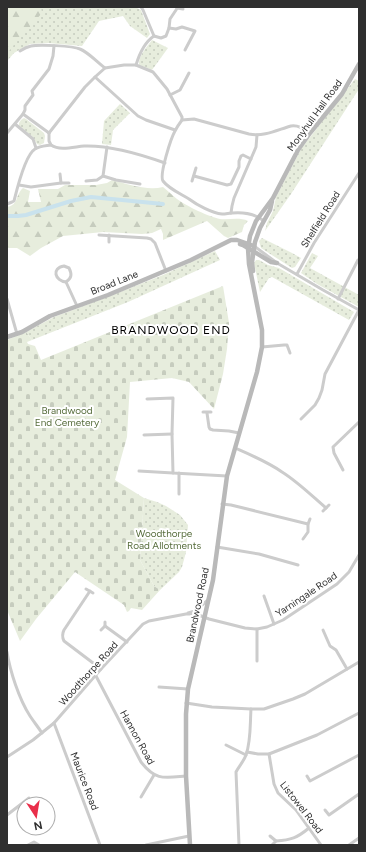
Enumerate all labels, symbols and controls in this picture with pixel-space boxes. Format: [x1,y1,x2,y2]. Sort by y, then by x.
street label: Monyhull Hall Road [284,77,345,154]
street label: Shelfield Road [298,188,343,250]
street label: Broad Lane [89,267,140,298]
district label: BRANDWOOD END [111,323,231,337]
park label: Brandwood End Cemetery [35,404,100,429]
park label: Woodthorpe Road Allotments [127,527,201,552]
street label: Brandwood Road [183,566,212,644]
street label: Yarningale Road [273,569,340,620]
street label: Woodthorpe Road [56,638,121,708]
street label: Hannon Road [117,708,158,767]
street label: Maurice Road [67,750,102,812]
street label: Listowel Road [277,779,326,836]
north arrow [16,796,56,836]
text: N [32,818,43,833]

